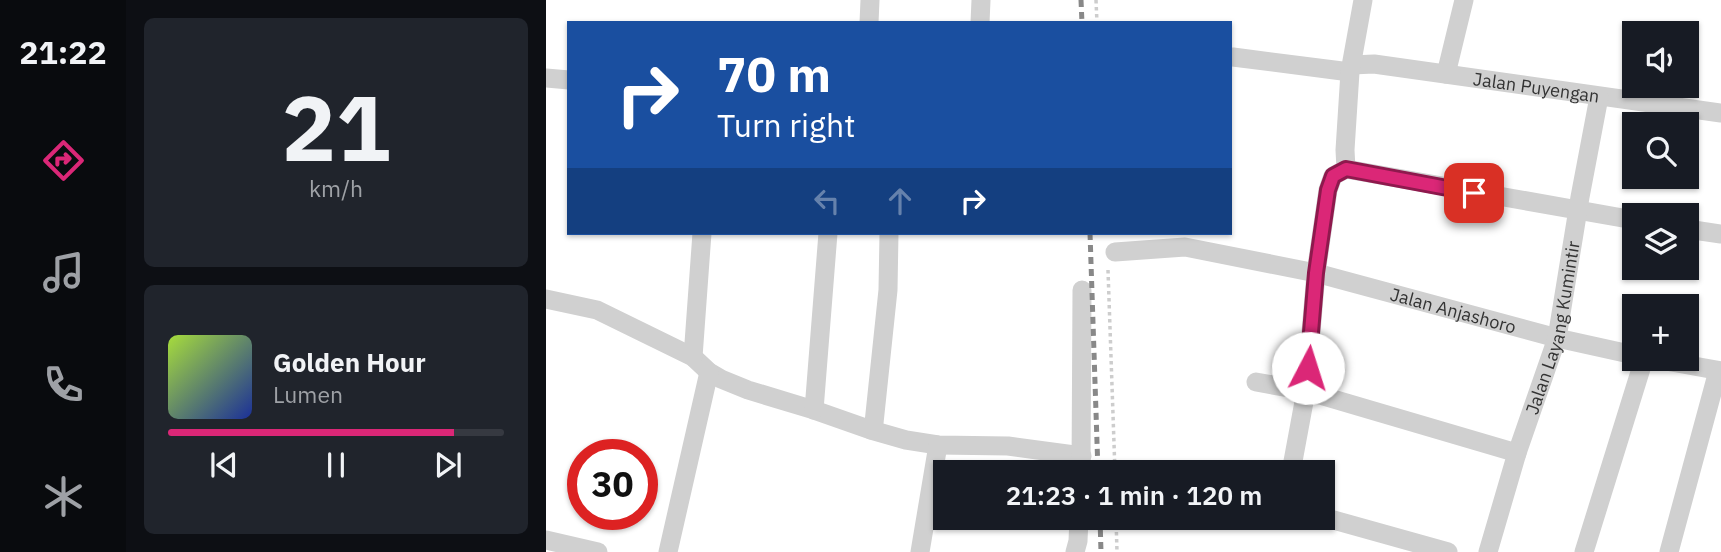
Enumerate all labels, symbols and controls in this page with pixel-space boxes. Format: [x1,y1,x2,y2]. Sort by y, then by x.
map controls [1622,21,1699,371]
button: sound [1622,21,1699,98]
text: 21:22 [19,31,107,73]
text: 70 m [717,42,831,105]
icon: right [602,49,693,140]
street label: Jalan Puyengan [1472,67,1601,107]
text: 21 [281,68,391,186]
text: Turn right [717,104,855,146]
button: search [1622,112,1699,189]
icon: directions [39,136,88,185]
pin [1444,163,1504,223]
text: km/h [309,173,363,203]
icon: arrive [1455,174,1493,212]
icon: left [808,182,846,220]
icon: ahead [881,182,919,220]
icon: right [954,182,992,220]
button: layers [1622,203,1699,280]
street label: Jalan Layang Kumintir [1520,239,1584,417]
icon: music [39,248,88,297]
street label: Jalan Anjashoro [1388,282,1519,338]
button: + [1622,294,1699,371]
position arrow [1271,331,1345,405]
text: Golden Hour [273,345,426,379]
icon: phone [39,360,88,409]
text: Lumen [273,379,343,409]
speed limit sign: 30 [567,439,658,530]
icon: previous [205,446,243,484]
icon: pause [317,446,355,484]
icon: next [429,446,467,484]
icon: climate [39,472,88,521]
text: 21:23 · 1 min · 120 m [1006,478,1262,512]

